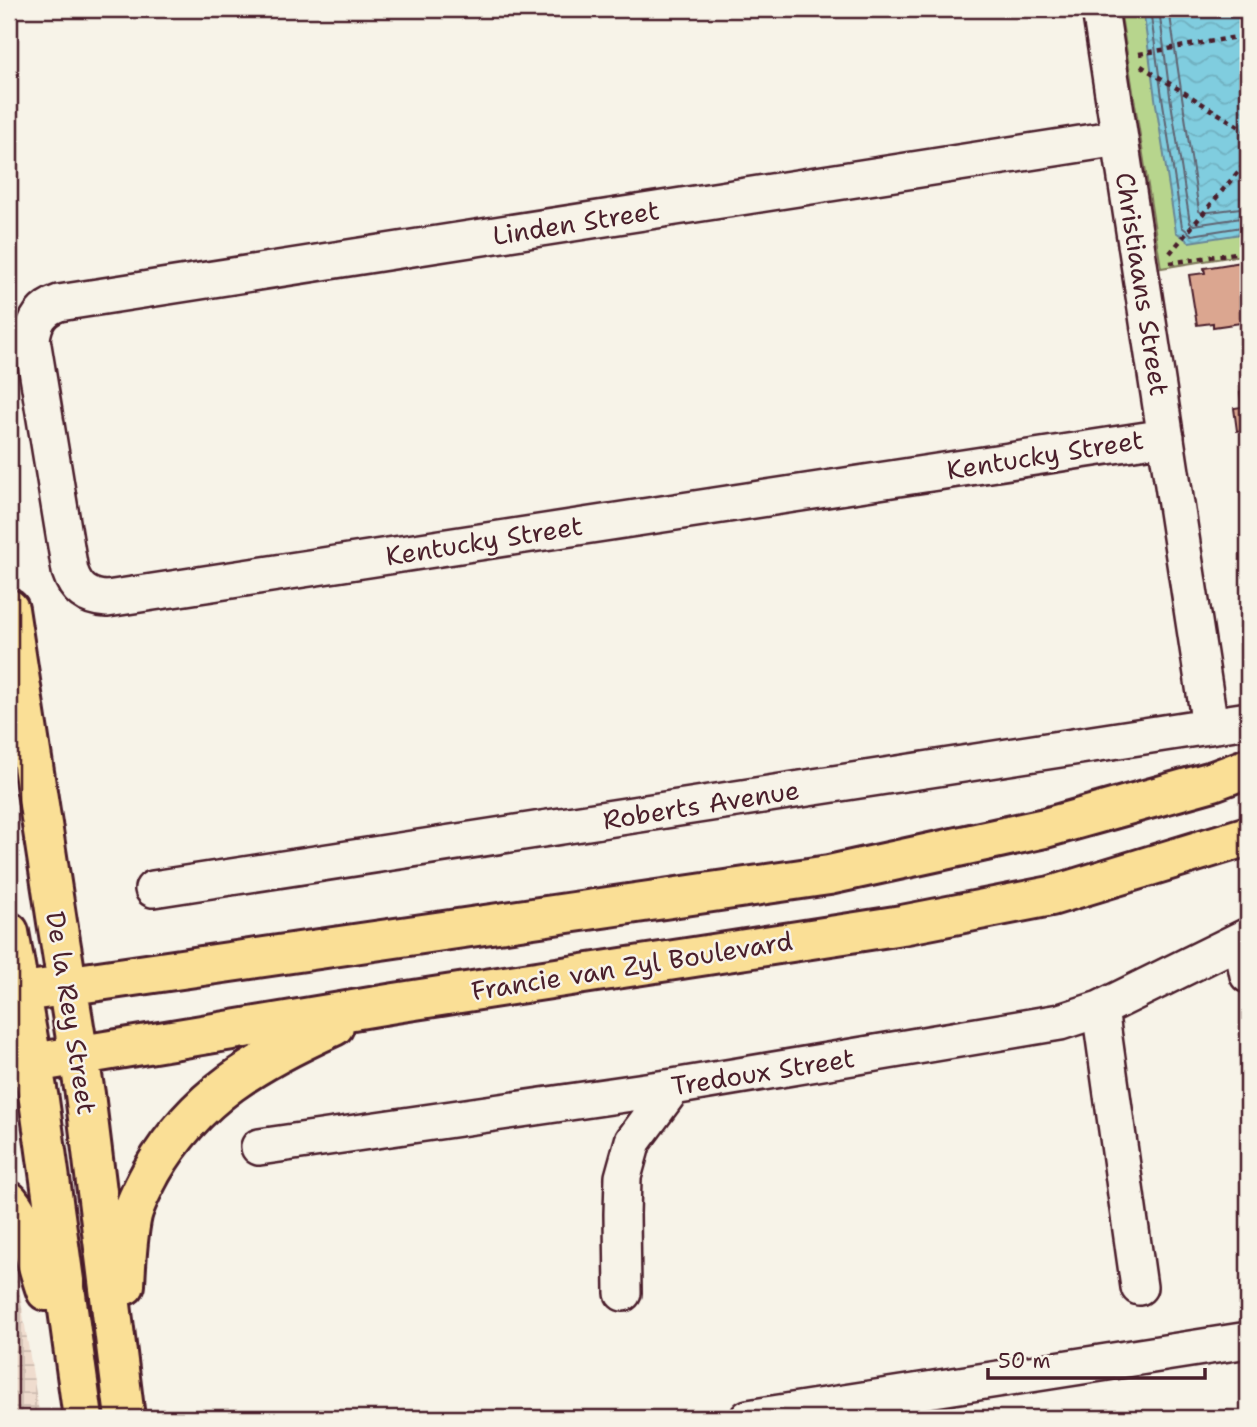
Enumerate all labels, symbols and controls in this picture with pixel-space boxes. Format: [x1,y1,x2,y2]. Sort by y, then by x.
street label: Christiaans Street [1108,170,1177,398]
street label: Linden Street [490,192,662,253]
street label: Kentucky Street [944,422,1146,487]
street label: Kentucky Street [383,508,585,573]
street label: Roberts Avenue [600,772,802,837]
street label: De la Rey Street [38,909,105,1117]
street label: Francie van Zyl Boulevard [469,923,795,1008]
street label: Tredoux Street [669,1040,857,1103]
scale bar [988,1336,1204,1380]
text: 50 m [998,1347,1051,1375]

